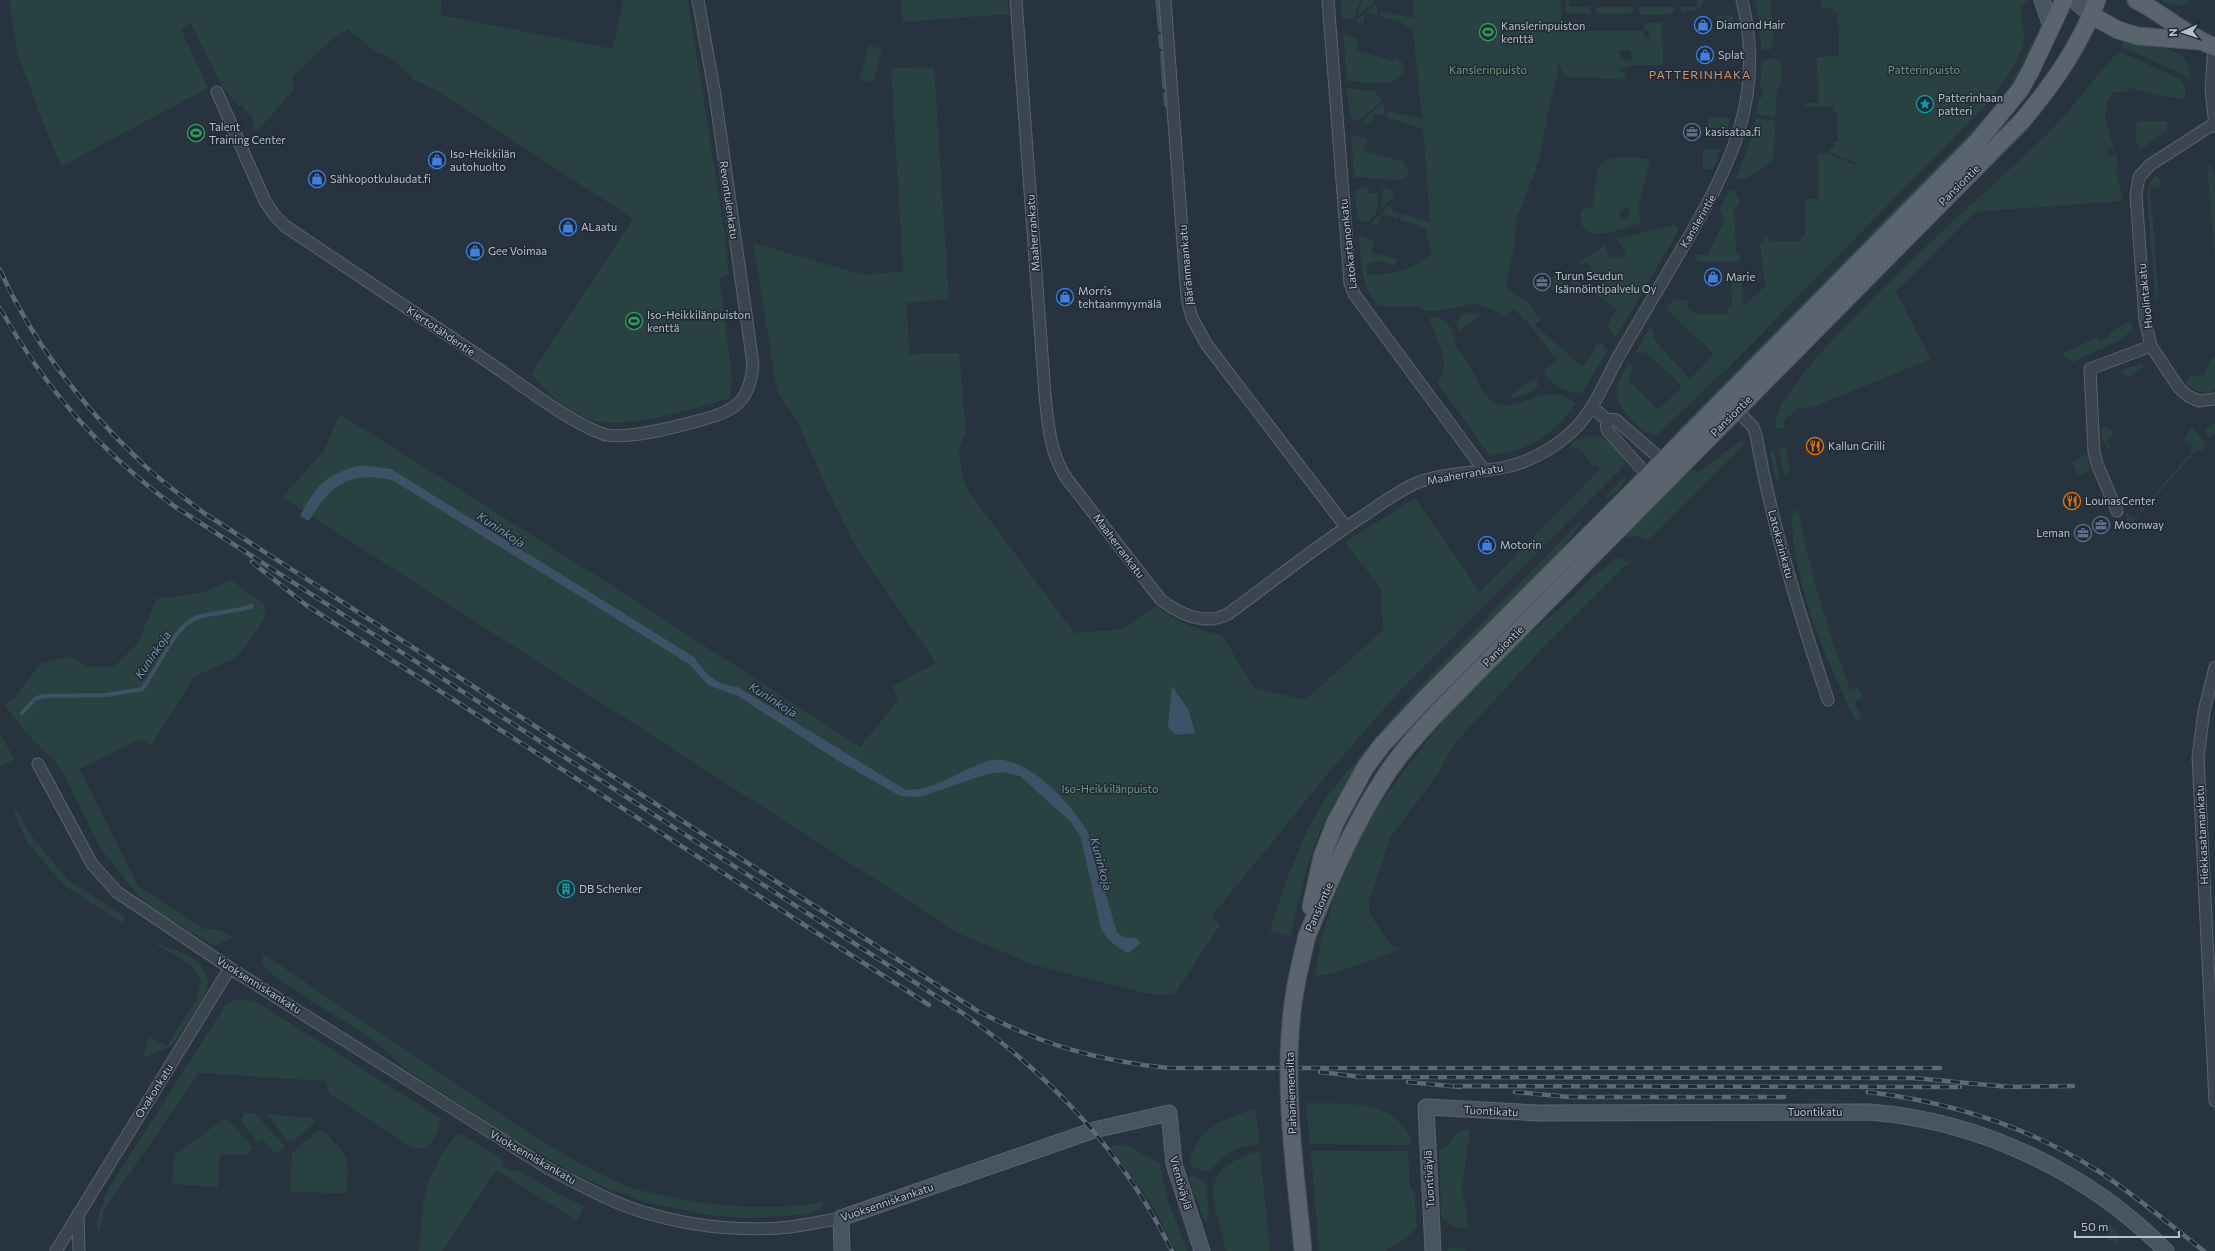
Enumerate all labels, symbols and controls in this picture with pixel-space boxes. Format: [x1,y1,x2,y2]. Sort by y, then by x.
north arrow [2163,12,2203,52]
shop icon: Diamond Hair [1693,15,1713,35]
place label: Diamond Hair [1716,18,1785,31]
place label: Kanslerinpuiston kenttä [1501,19,1585,45]
sports icon: Kanslerinpuiston kenttä [1478,22,1498,42]
text: N [2166,28,2179,37]
shop icon: Splat [1695,45,1715,65]
place label: Splat [1718,48,1745,61]
park label: Kanslerinpuisto [1449,63,1527,76]
park label: Patterinpuisto [1888,63,1961,76]
district label: PATTERINHAKA [1649,67,1751,81]
place label: Patterinhaan patteri [1938,91,2003,117]
place icon: Patterinhaan patteri [1915,94,1935,114]
place label: Talent Training Center [209,120,286,146]
office icon: kasisataa.fi [1682,122,1702,142]
sports icon: Talent Training Center [186,123,206,143]
place label: kasisataa.fi [1705,125,1761,138]
place label: Iso-Heikkilän autohuolto [450,147,516,173]
shop icon: Iso-Heikkilän autohuolto [427,150,447,170]
street label: Revontulenkatu [718,160,741,240]
street label: Pansiontie [1935,161,1982,208]
shop icon: Sähkopotkulaudat.fi [307,169,327,189]
place label: Sähkopotkulaudat.fi [330,172,431,185]
street label: Kanslerintie [1677,191,1718,250]
street label: Maaherrankatu [1023,194,1042,272]
street label: Latokartanonkatu [1336,198,1359,290]
shop icon: ALaatu [558,217,578,237]
place label: ALaatu [581,220,617,233]
street label: Jääränmaankatu [1176,224,1196,306]
shop icon: Gee Voimaa [465,241,485,261]
place label: Gee Voimaa [488,244,547,257]
street label: Huolintakatu [2135,263,2154,329]
shop icon: Marie [1703,267,1723,287]
place label: Turun Seudun Isännöintipalvelu Oy [1555,269,1657,295]
place label: Marie [1726,270,1755,283]
office icon: Turun Seudun Isännöintipalvelu Oy [1532,272,1552,292]
place label: Morris tehtaanmyymälä [1078,284,1162,310]
shop icon: Morris tehtaanmyymälä [1055,287,1075,307]
street label: Kiertotähdentie [405,303,478,358]
place label: Iso-Heikkilänpuiston kenttä [647,308,750,334]
sports icon: Iso-Heikkilänpuiston kenttä [624,311,644,331]
street label: Pansiontie [1707,392,1754,439]
restaurant icon: Kallun Grilli [1805,436,1825,456]
place label: Kallun Grilli [1828,439,1885,452]
street label: Maaherrankatu [1426,460,1504,487]
restaurant icon: LounasCenter [2062,491,2082,511]
place label: LounasCenter [2085,494,2156,507]
street label: Latokarinkatu [1766,508,1797,580]
water label: Kuninkoja [475,509,528,550]
street label: Maaherrankatu [1091,511,1148,580]
office icon: Moonway [2091,515,2111,535]
place label: Moonway [2114,518,2164,531]
office icon: Leman [2073,523,2093,543]
place label: Leman [2036,526,2070,539]
shop icon: Motorin [1477,535,1497,555]
place label: Motorin [1500,538,1542,551]
street label: Pansiontie [1479,622,1526,669]
water label: Kuninkoja [131,628,173,681]
water label: Kuninkoja [747,679,800,719]
park label: Iso-Heikkilänpuisto [1061,782,1159,795]
street label: Hiekkasatamankatu [2192,785,2211,885]
water label: Kuninkoja [1088,836,1116,892]
building icon: DB Schenker [556,879,576,899]
street label: Pansiontie [1302,880,1335,934]
place label: DB Schenker [579,882,643,895]
street label: Vuoksenniskankatu [215,953,304,1016]
street label: Pahaniemensilta [1283,1052,1298,1134]
street label: Ovakonkatu [132,1061,175,1120]
street label: Tuontikatu [1463,1103,1519,1118]
street label: Tuontikatu [1788,1105,1842,1118]
street label: Vuoksenniskankatu [488,1127,579,1187]
street label: Tuontiväylä [1420,1150,1437,1208]
street label: Vientiväylä [1168,1155,1195,1211]
street label: Vuoksenniskankatu [839,1180,935,1224]
scale bar [2075,1213,2179,1239]
text: 50 m [2081,1219,2109,1233]

